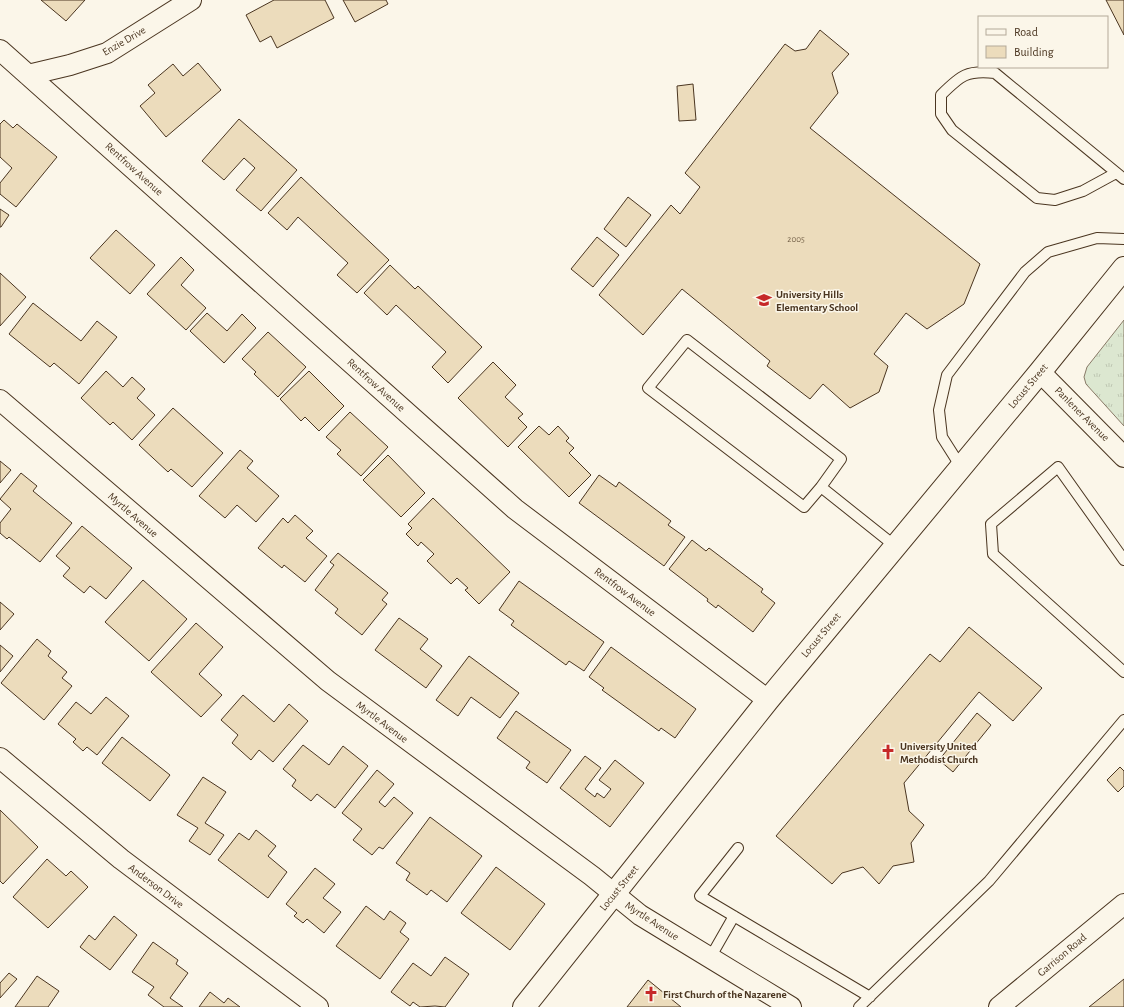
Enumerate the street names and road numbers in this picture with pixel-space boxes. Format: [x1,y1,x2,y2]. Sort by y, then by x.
street label: Enzie Drive [101,24,147,58]
street label: Rentfrow Avenue [103,140,165,198]
street label: Rentfrow Avenue [345,356,407,414]
street label: Locust Street [1006,361,1050,411]
street label: Panlener Avenue [1053,385,1111,443]
street label: Myrtle Avenue [106,491,160,539]
street label: Rentfrow Avenue [592,566,658,618]
street label: Locust Street [799,610,843,660]
street label: Myrtle Avenue [354,699,410,745]
street label: Anderson Drive [126,862,186,910]
street label: Locust Street [597,863,641,913]
street label: Myrtle Avenue [623,900,681,942]
street label: Garrison Road [1035,931,1089,978]

